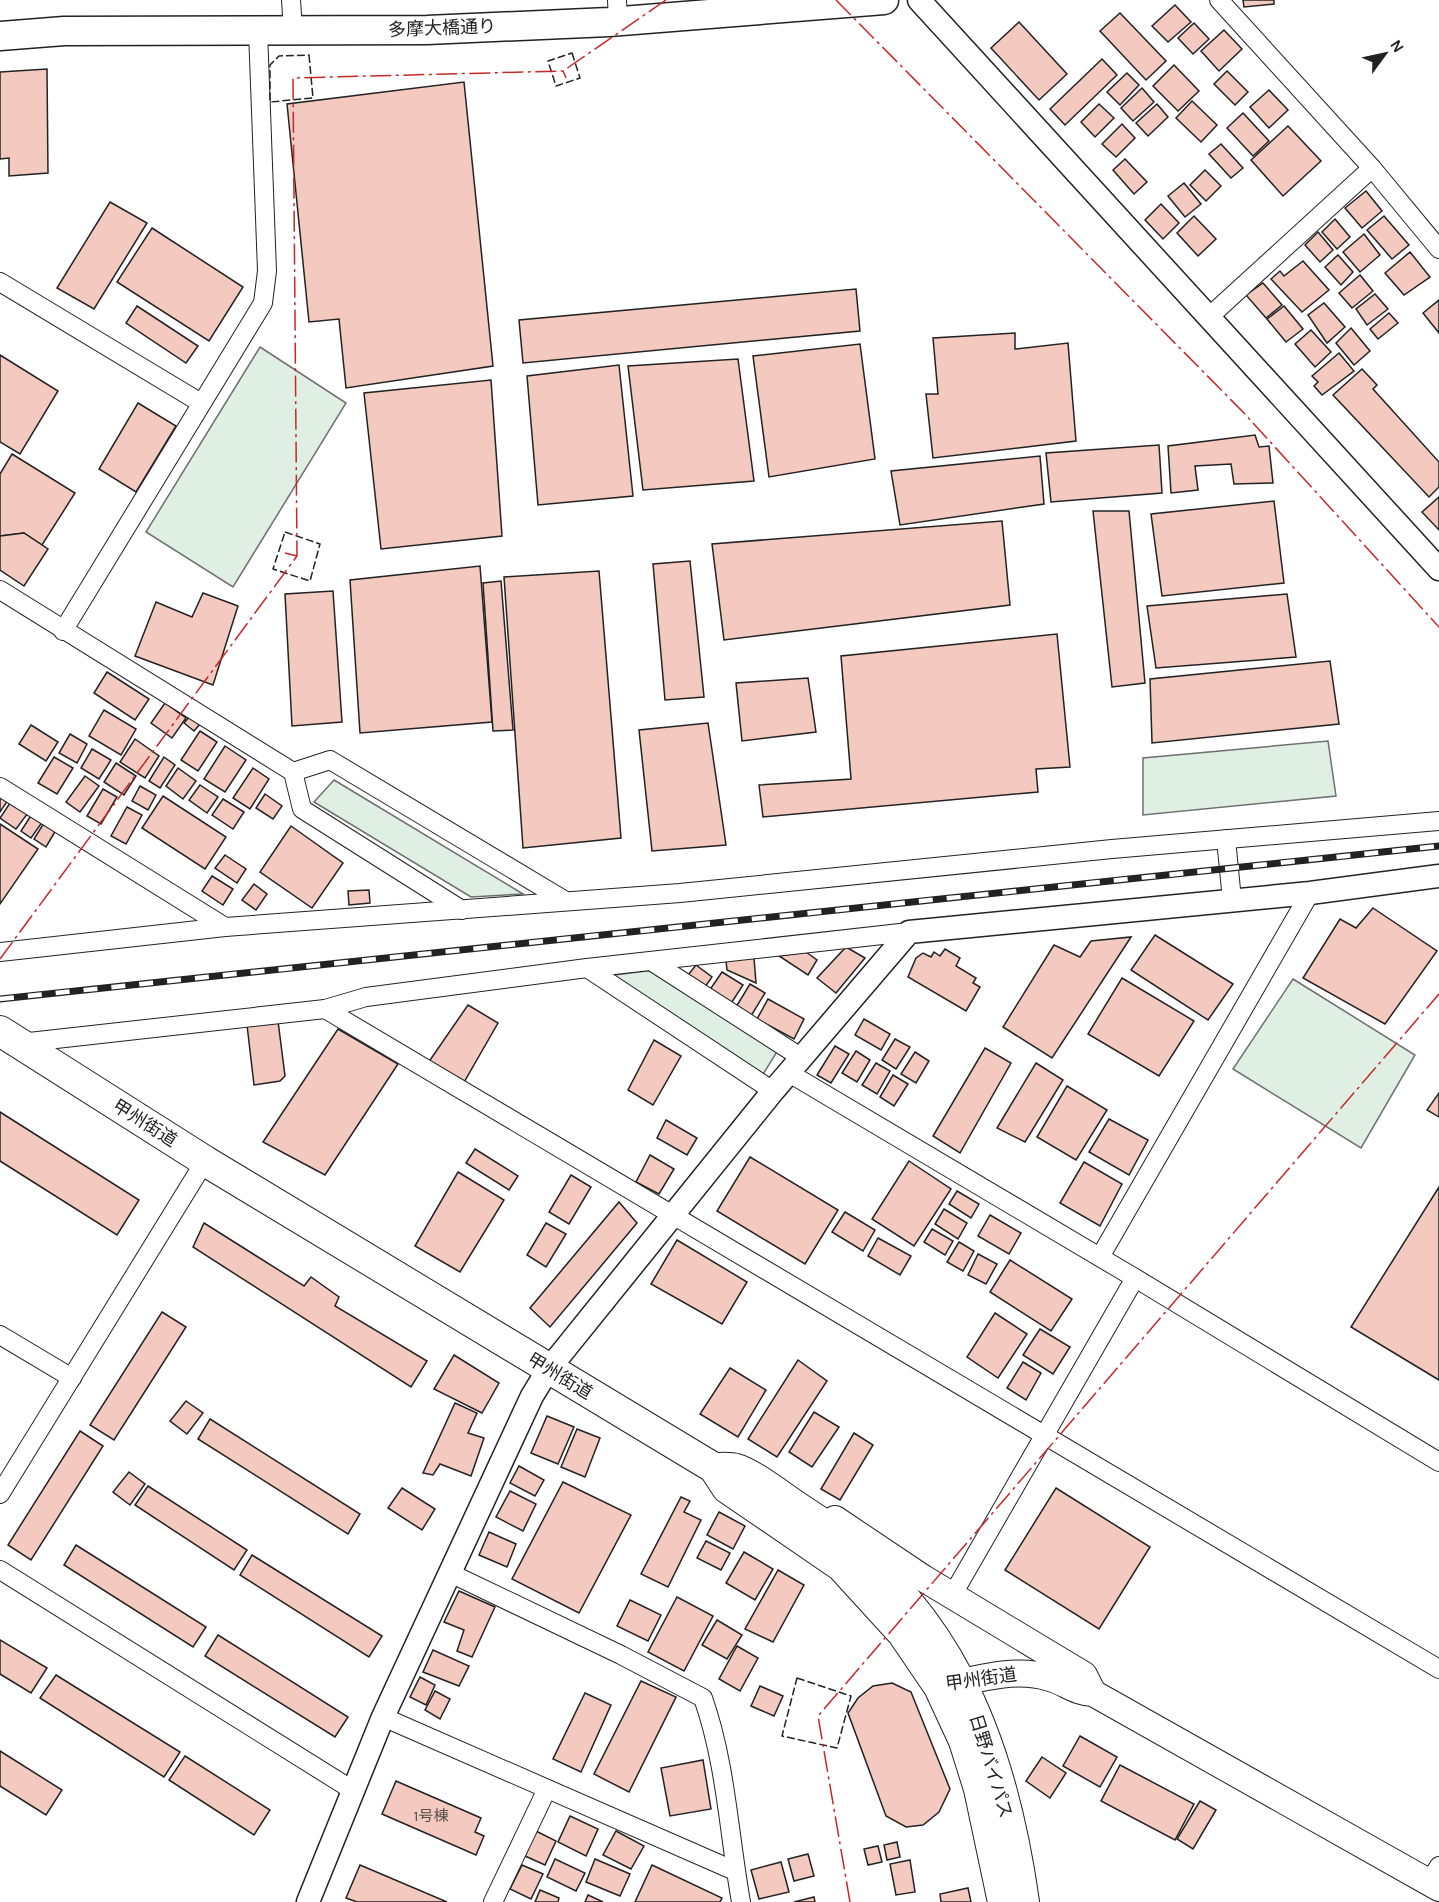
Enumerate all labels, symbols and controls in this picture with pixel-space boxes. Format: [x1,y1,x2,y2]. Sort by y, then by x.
street label: 多摩大橋通り [388,15,496,41]
north arrow [1355,24,1415,84]
text: N [1386,36,1408,56]
street label: 甲州街道 [109,1095,181,1151]
street label: 甲州街道 [523,1348,597,1404]
street label: 甲州街道 [944,1663,1018,1695]
street label: 日野バイパス [965,1711,1017,1821]
house number: 1号棟 [414,1807,448,1825]

